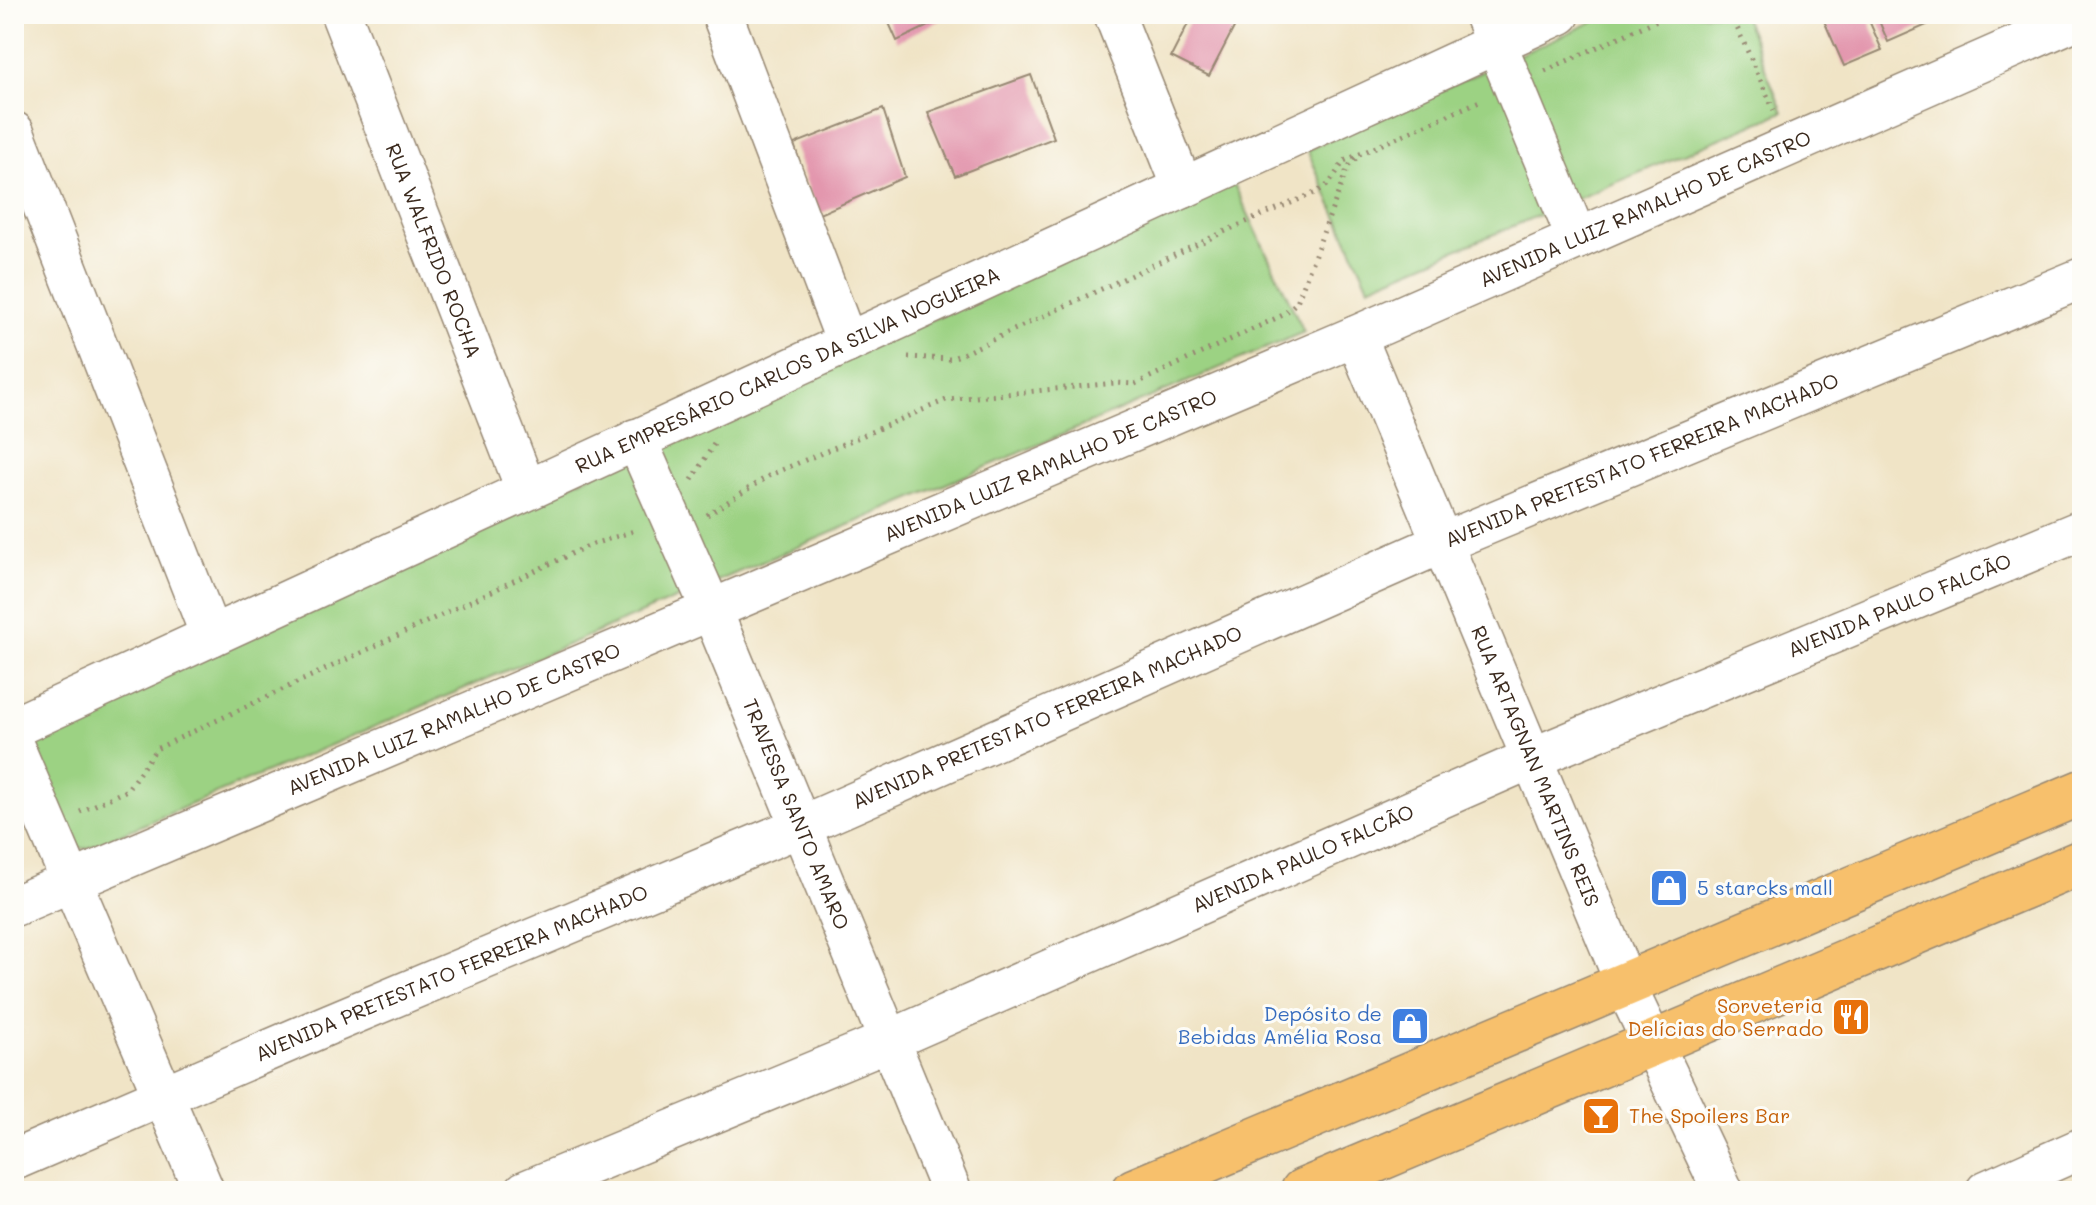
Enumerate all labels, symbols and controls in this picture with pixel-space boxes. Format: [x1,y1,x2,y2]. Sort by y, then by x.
street label: AVENIDA LUIZ RAMALHO DE CASTRO [1475,124,1815,292]
street label: RUA WALFRIDO ROCHA [381,139,488,361]
street label: RUA EMPRESÁRIO CARLOS DA SILVA NOGUEIRA [571,260,1004,478]
street label: AVENIDA PRETESTATO FERREIRA MACHADO [1441,366,1842,552]
street label: AVENIDA LUIZ RAMALHO DE CASTRO [879,383,1221,547]
street label: AVENIDA PAULO FALCÃO [1783,547,2015,663]
street label: AVENIDA PRETESTATO FERREIRA MACHADO [848,619,1246,814]
street label: RUA ARTAGNAN MARTINS REIS [1466,621,1606,910]
street label: AVENIDA LUIZ RAMALHO DE CASTRO [283,636,624,800]
street label: TRAVESSA SANTO AMARO [738,695,856,933]
street label: AVENIDA PAULO FALCÃO [1188,798,1417,918]
shop icon: 5 starcks mall [1648,867,1690,909]
place label: 5 starcks mall [1697,874,1833,900]
street label: AVENIDA PRETESTATO FERREIRA MACHADO [251,878,652,1066]
place label: Sorveteria Delícias do Serrado [1627,992,1823,1041]
restaurant icon: Sorveteria Delícias do Serrado [1830,996,1872,1038]
place label: Depósito de Bebidas Amélia Rosa [1178,1000,1382,1049]
shop icon: Depósito de Bebidas Amélia Rosa [1389,1005,1431,1047]
bar icon: The Spoilers Bar [1580,1095,1622,1137]
place label: The Spoilers Bar [1629,1102,1790,1128]

